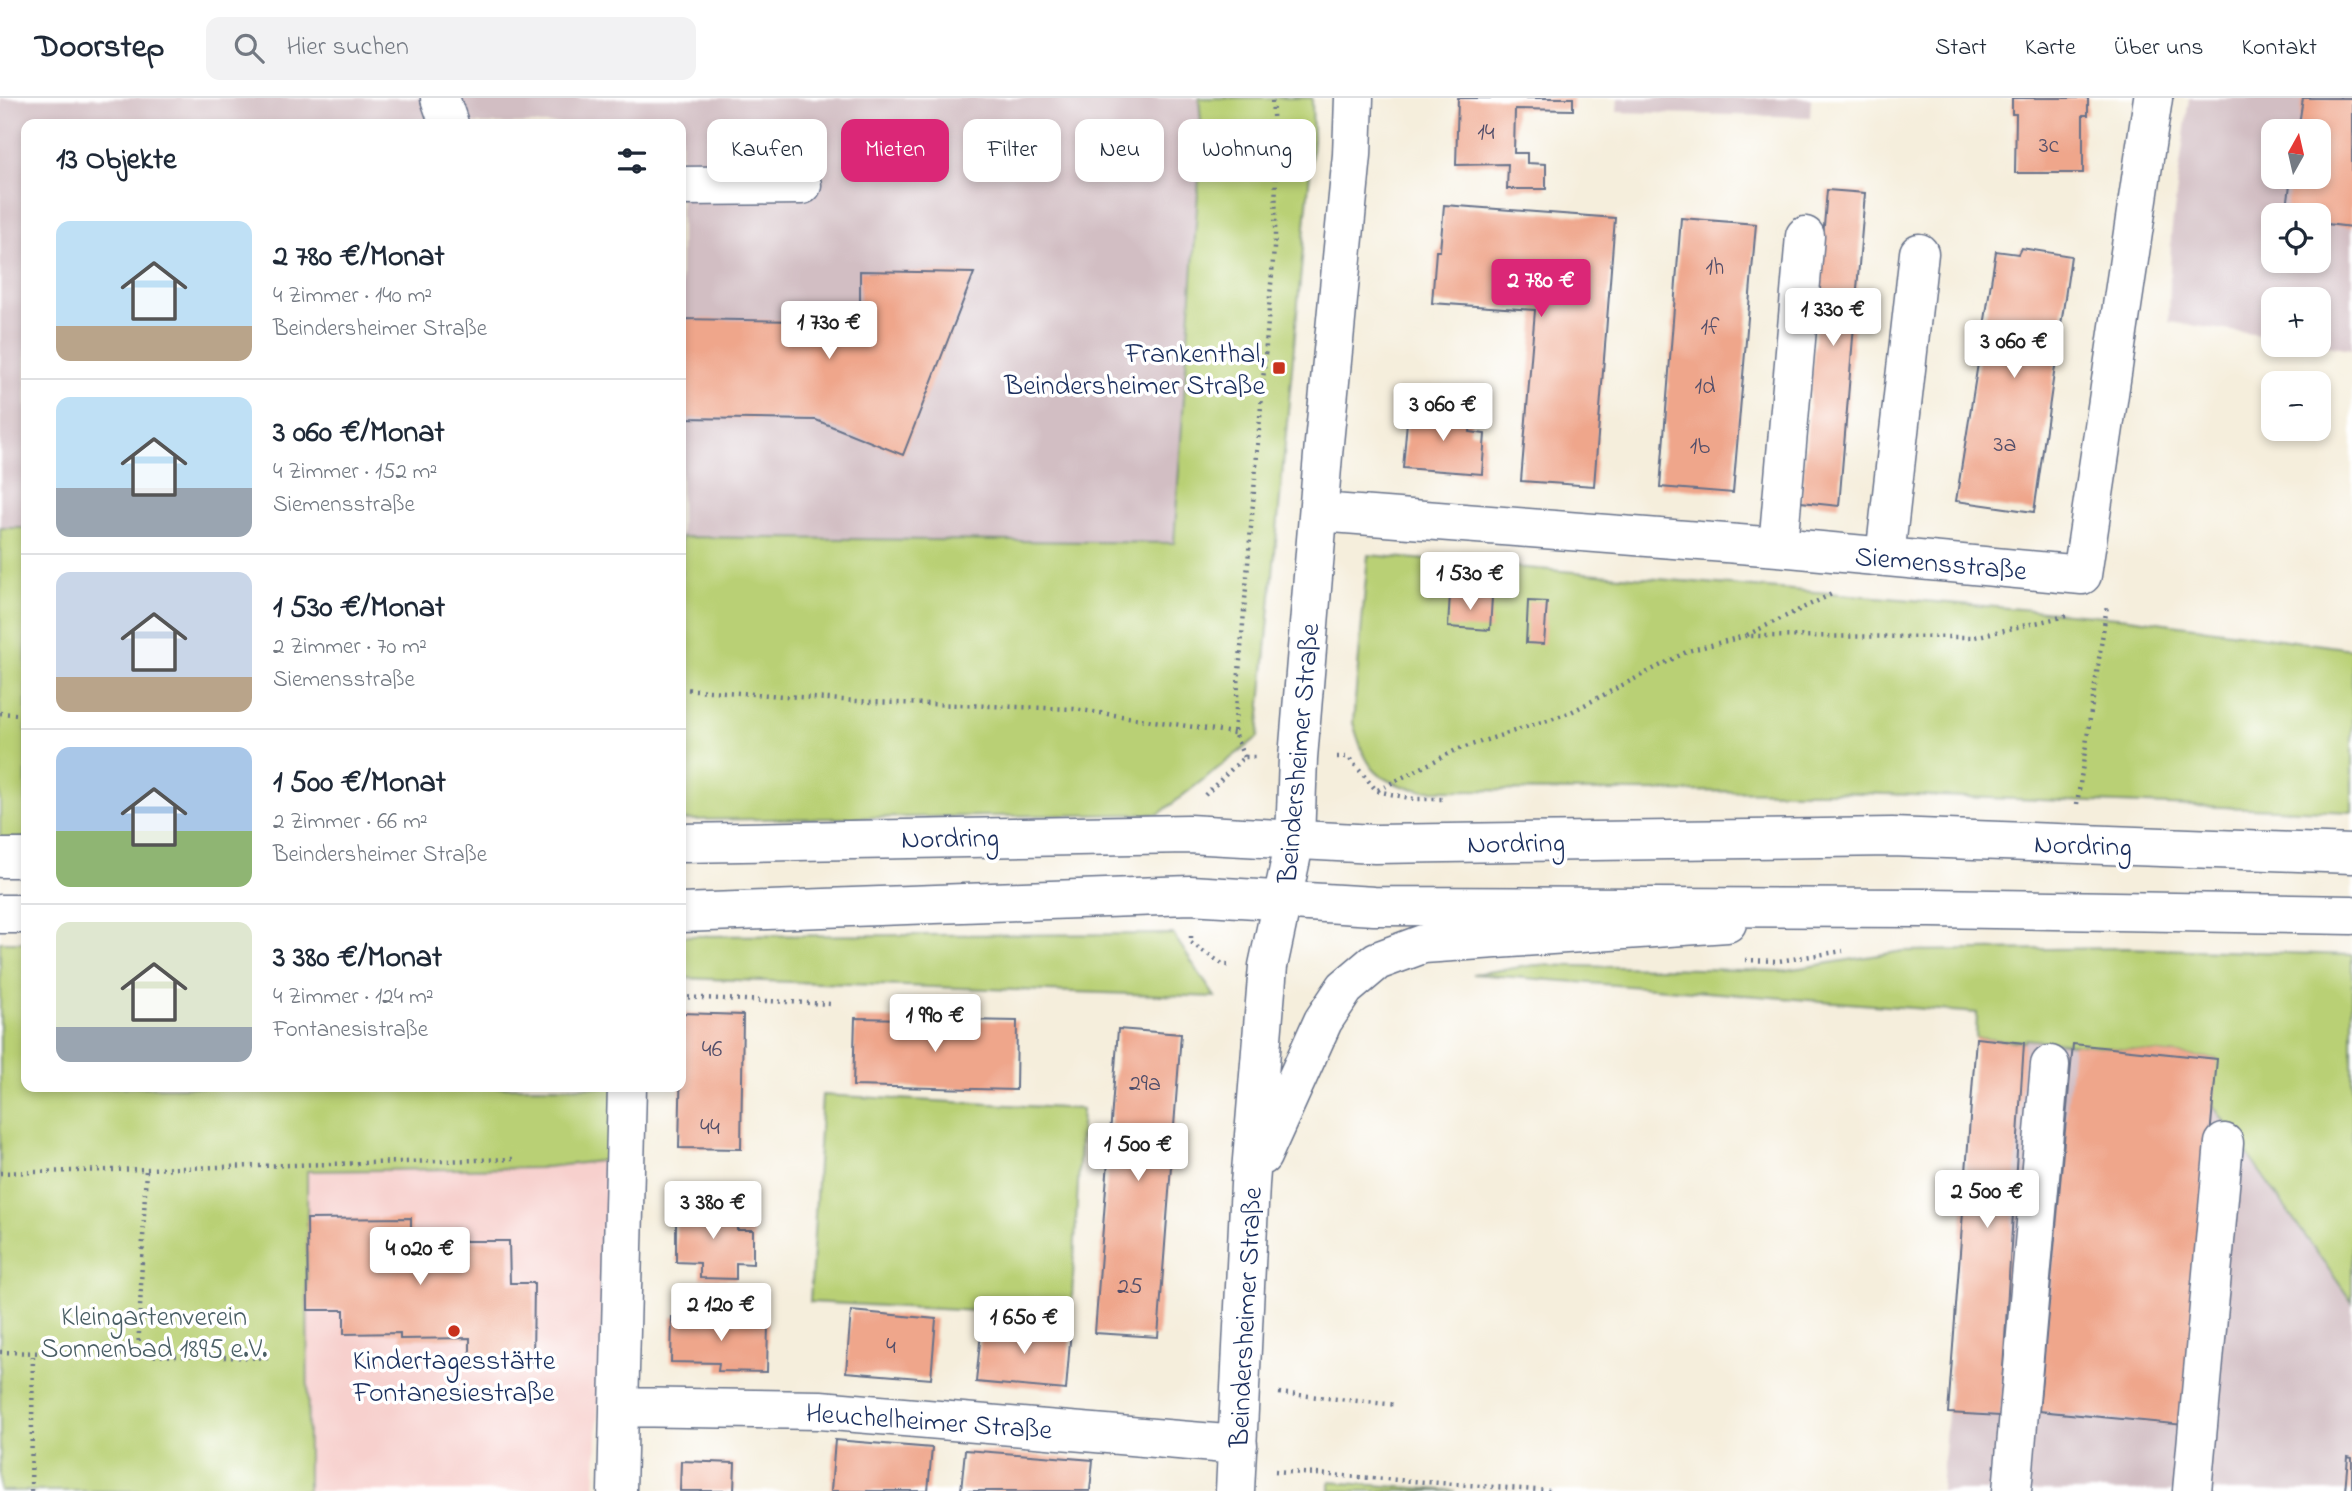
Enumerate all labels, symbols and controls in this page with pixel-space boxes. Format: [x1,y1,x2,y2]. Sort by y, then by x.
search box [206,17,696,80]
text: Doorstep [35,24,164,72]
icon: search [230,29,268,67]
text: Hier suchen [286,29,409,67]
text: Start [1935,31,1987,66]
text: Karte [2025,31,2076,66]
text: Über uns [2114,31,2203,66]
text: Kontakt [2241,31,2317,66]
house number: 14 [1477,116,1495,151]
chip: Kaufen [707,119,827,182]
chip: Mieten [841,119,949,182]
chip: Filter [963,119,1061,182]
chip: Neu [1075,119,1164,182]
chip: Wohnung [1178,119,1316,182]
north arrow [2261,119,2331,189]
map controls [2261,119,2331,441]
house number: 3c [2039,129,2060,164]
text: 13 Objekte [56,139,176,183]
icon: filters [613,142,651,180]
button: locate [2261,203,2331,273]
text: 2 780 €/Monat [273,236,445,280]
icon: home [112,249,196,333]
house number: 1h [1705,251,1725,286]
pin: 2 780 € [1476,260,1606,319]
text: 2 780 € [1508,265,1575,298]
text: 4 Zimmer · 140 m² [273,280,432,313]
button: + [2261,287,2331,357]
pin: 1 330 € [1768,288,1898,348]
text: 1 330 € [1801,294,1865,327]
pin: 1 730 € [764,302,894,361]
text: 1 730 € [797,307,861,340]
house number: 1f [1701,311,1720,346]
text: Beindersheimer Straße [273,313,487,346]
pin: 3 060 € [1949,320,2079,380]
text: 3 060 € [1980,326,2048,359]
place label: Frankenthal, Beindersheimer Straße [1003,335,1265,408]
marker: Frankenthal, Beindersheimer Straße [1271,360,1287,376]
house number: 1d [1694,370,1716,405]
button: − [2261,371,2331,441]
pin: 3 060 € [1378,384,1508,443]
text: 3 060 € [1409,389,1477,422]
text: 3 060 €/Monat [273,412,445,456]
icon: home [112,425,196,509]
house number: 3a [1994,428,2016,463]
house number: 1b [1690,430,1710,465]
text: 4 Zimmer · 152 m² [273,456,437,489]
text: Siemensstraße [273,489,415,522]
street label: Siemensstraße [1853,538,2029,593]
pin: 1 530 € [1405,552,1535,612]
text: 1 530 € [1436,558,1504,591]
text: 1 530 €/Monat [273,587,445,631]
icon: home [112,600,196,684]
street label: Beindersheimer Straße [1269,621,1332,886]
text: 2 Zimmer · 70 m² [273,631,427,664]
text: Siemensstraße [273,664,415,697]
text: 1 500 €/Monat [273,762,446,806]
icon: home [112,775,196,859]
text: 2 Zimmer · 66 m² [273,806,428,839]
street label: Nordring [901,819,999,862]
street label: Nordring [1467,824,1565,867]
street label: Nordring [2033,825,2133,870]
text: Beindersheimer Straße [273,839,487,872]
text: 3 380 €/Monat [273,937,442,981]
icon: home [112,950,196,1034]
text: 4 Zimmer · 124 m² [273,981,434,1014]
pin: 1 990 € [870,995,1000,1054]
text: 1 990 € [906,1000,964,1033]
text: Fontanesistraße [273,1014,428,1047]
house number: 46 [702,1033,723,1068]
house number: 29a [1129,1067,1161,1102]
house number: 44 [700,1111,720,1146]
pin: 1 500 € [1073,1124,1203,1183]
text: 1 500 € [1104,1129,1172,1162]
pin: 2 500 € [1922,1170,2052,1230]
text: 2 500 € [1951,1176,2023,1209]
pin: 3 380 € [648,1182,778,1241]
street label: Beindersheimer Straße [1220,1186,1275,1449]
text: 3 380 € [680,1187,746,1220]
pin: 4 020 € [355,1228,485,1287]
text: 4 020 € [386,1233,454,1266]
house number: 25 [1117,1270,1143,1305]
pin: 2 120 € [656,1284,786,1343]
text: 2 120 € [687,1289,755,1322]
pin: 1 650 € [959,1296,1089,1356]
park label: Kleingartenverein Sonnenbad 1895 e.V. [40,1298,268,1371]
text: 1 650 € [990,1302,1058,1335]
marker: Kindertagesstätte Fontanesiestraße [446,1323,462,1339]
house number: 4 [886,1330,896,1365]
place label: Kindertagesstätte Fontanesiestraße [352,1342,556,1415]
street label: Heuchelheimer Straße [804,1394,1054,1453]

